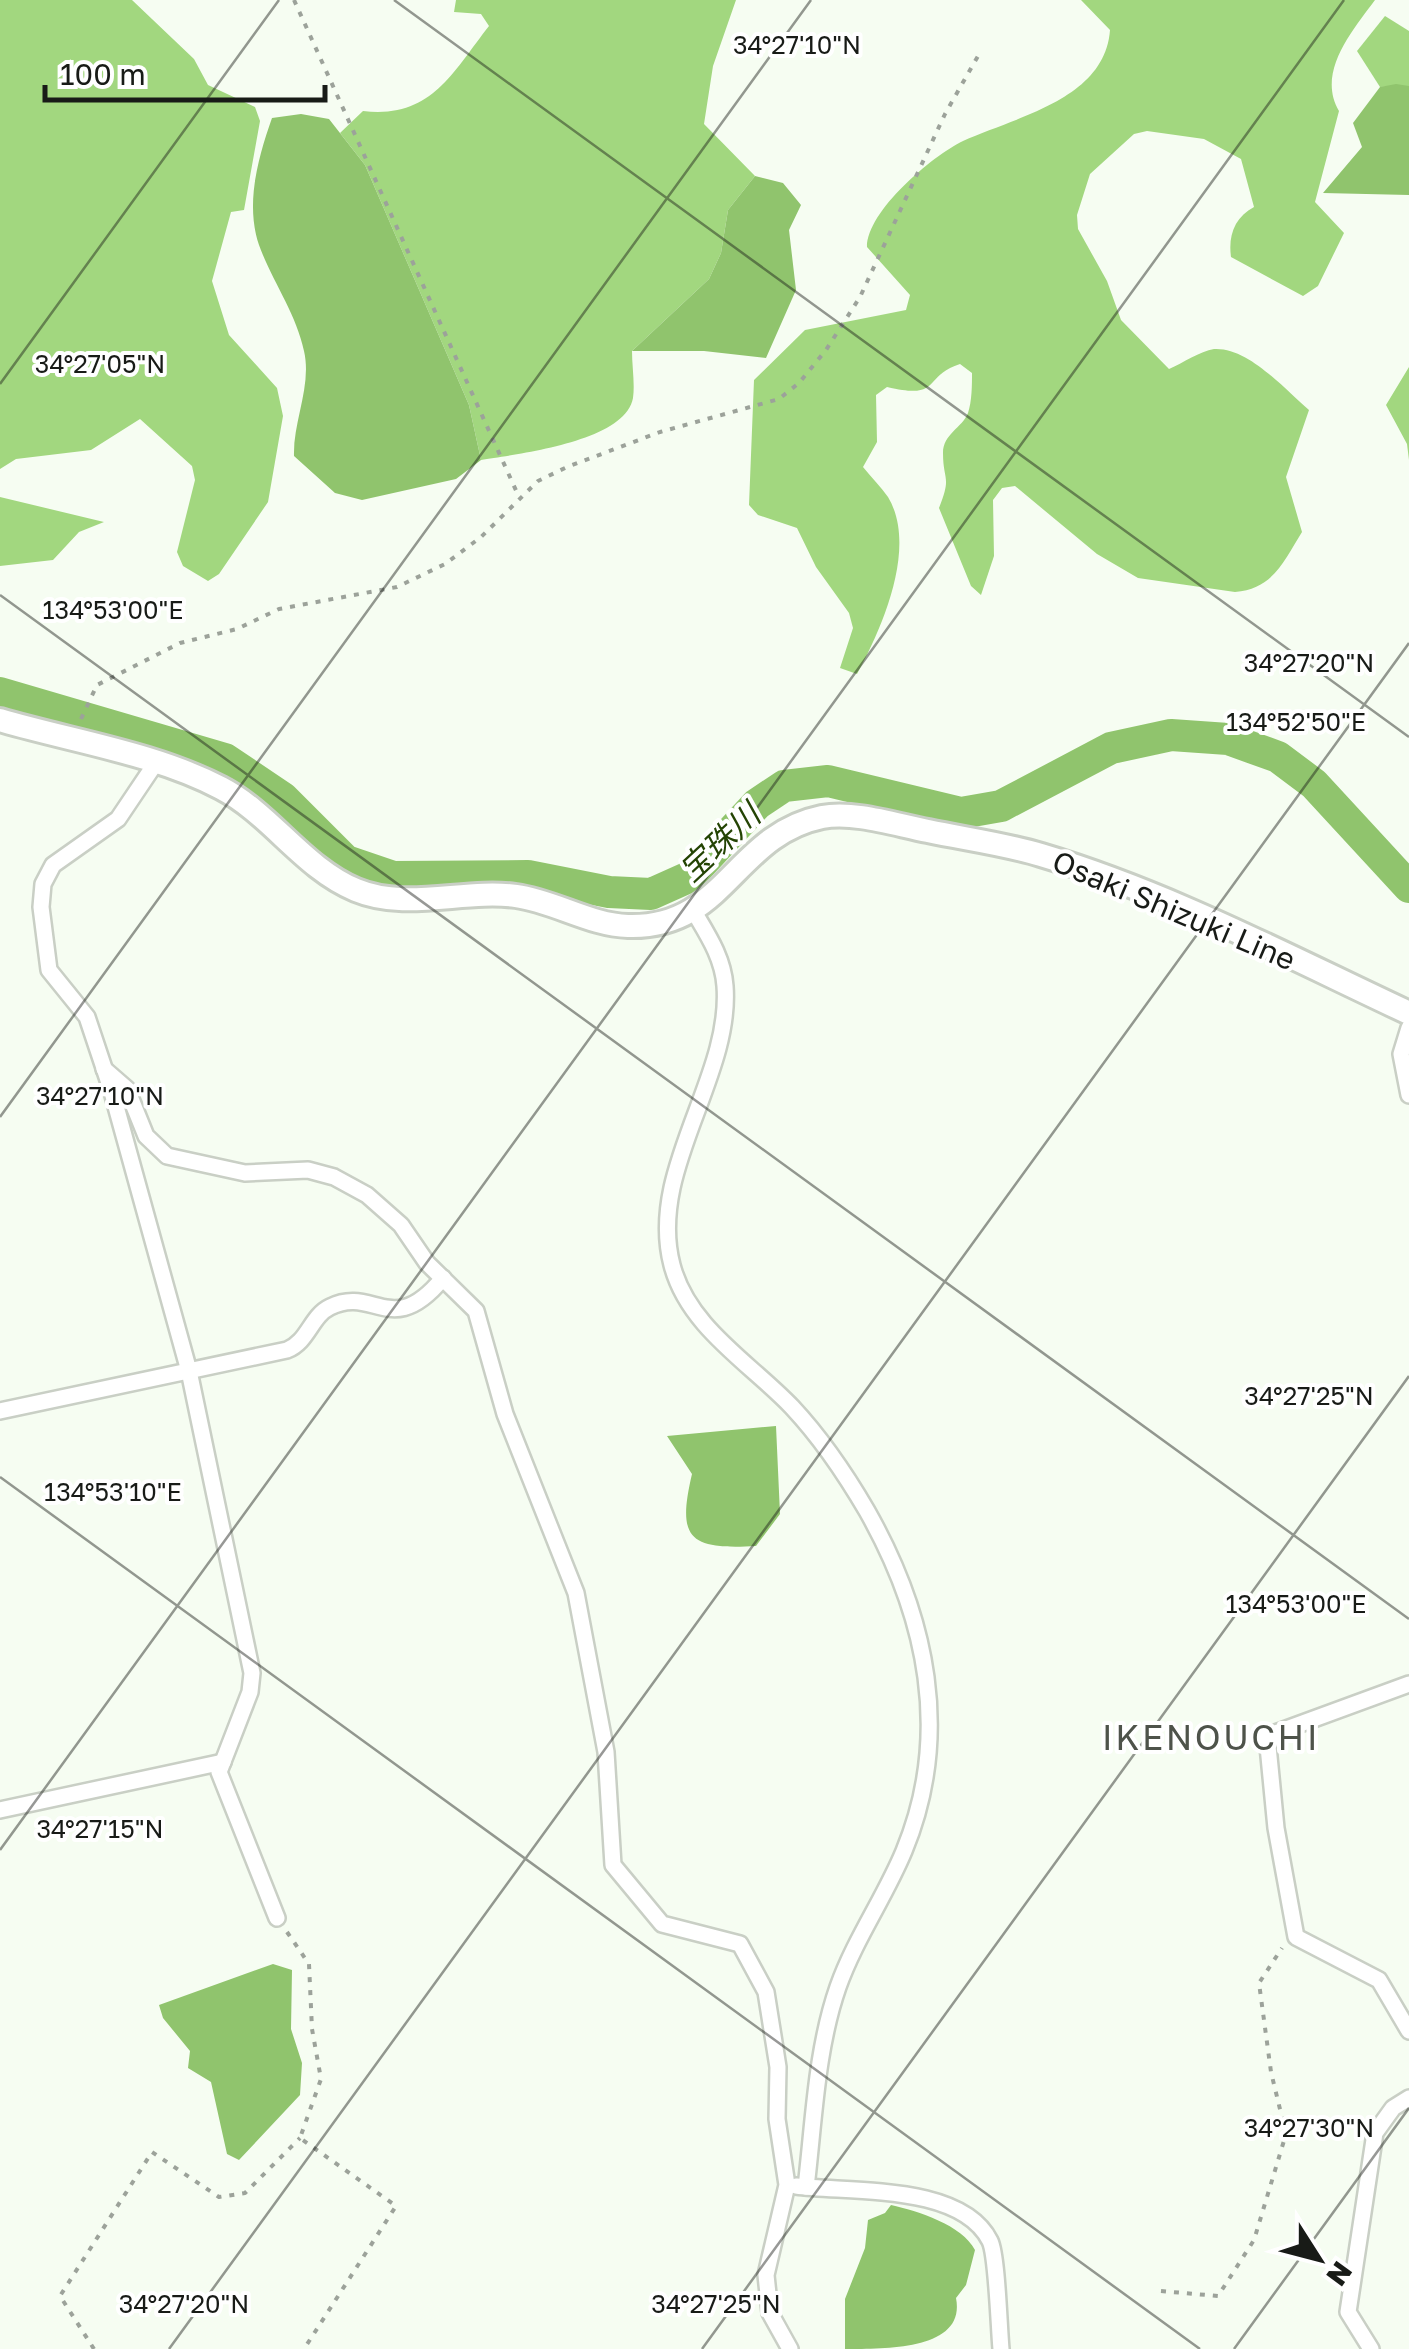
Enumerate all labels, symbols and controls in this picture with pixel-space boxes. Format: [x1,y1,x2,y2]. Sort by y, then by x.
text: 34°27'10"N [733,29,861,60]
scale bar [45,40,325,102]
text: 100 m [60,56,146,92]
text: 34°27'05"N [35,348,165,379]
text: 134°53'00"E [42,594,184,625]
text: 34°27'20"N [1244,647,1374,678]
text: 134°52'50"E [1226,706,1366,737]
water label: 宝珠川 [671,793,769,889]
street label: Osaki Shizuki Line [1047,843,1301,977]
text: 34°27'10"N [36,1080,164,1111]
text: 34°27'25"N [1244,1380,1374,1411]
text: 134°53'10"E [44,1476,182,1507]
text: 134°53'00"E [1225,1588,1367,1619]
district label: IKENOUCHI [1102,1716,1320,1758]
text: 34°27'15"N [36,1813,164,1844]
text: 34°27'30"N [1244,2112,1374,2143]
north arrow [1269,2209,1369,2309]
text: N [1320,2256,1359,2292]
text: 34°27'20"N [119,2288,249,2319]
text: 34°27'25"N [651,2288,781,2319]

